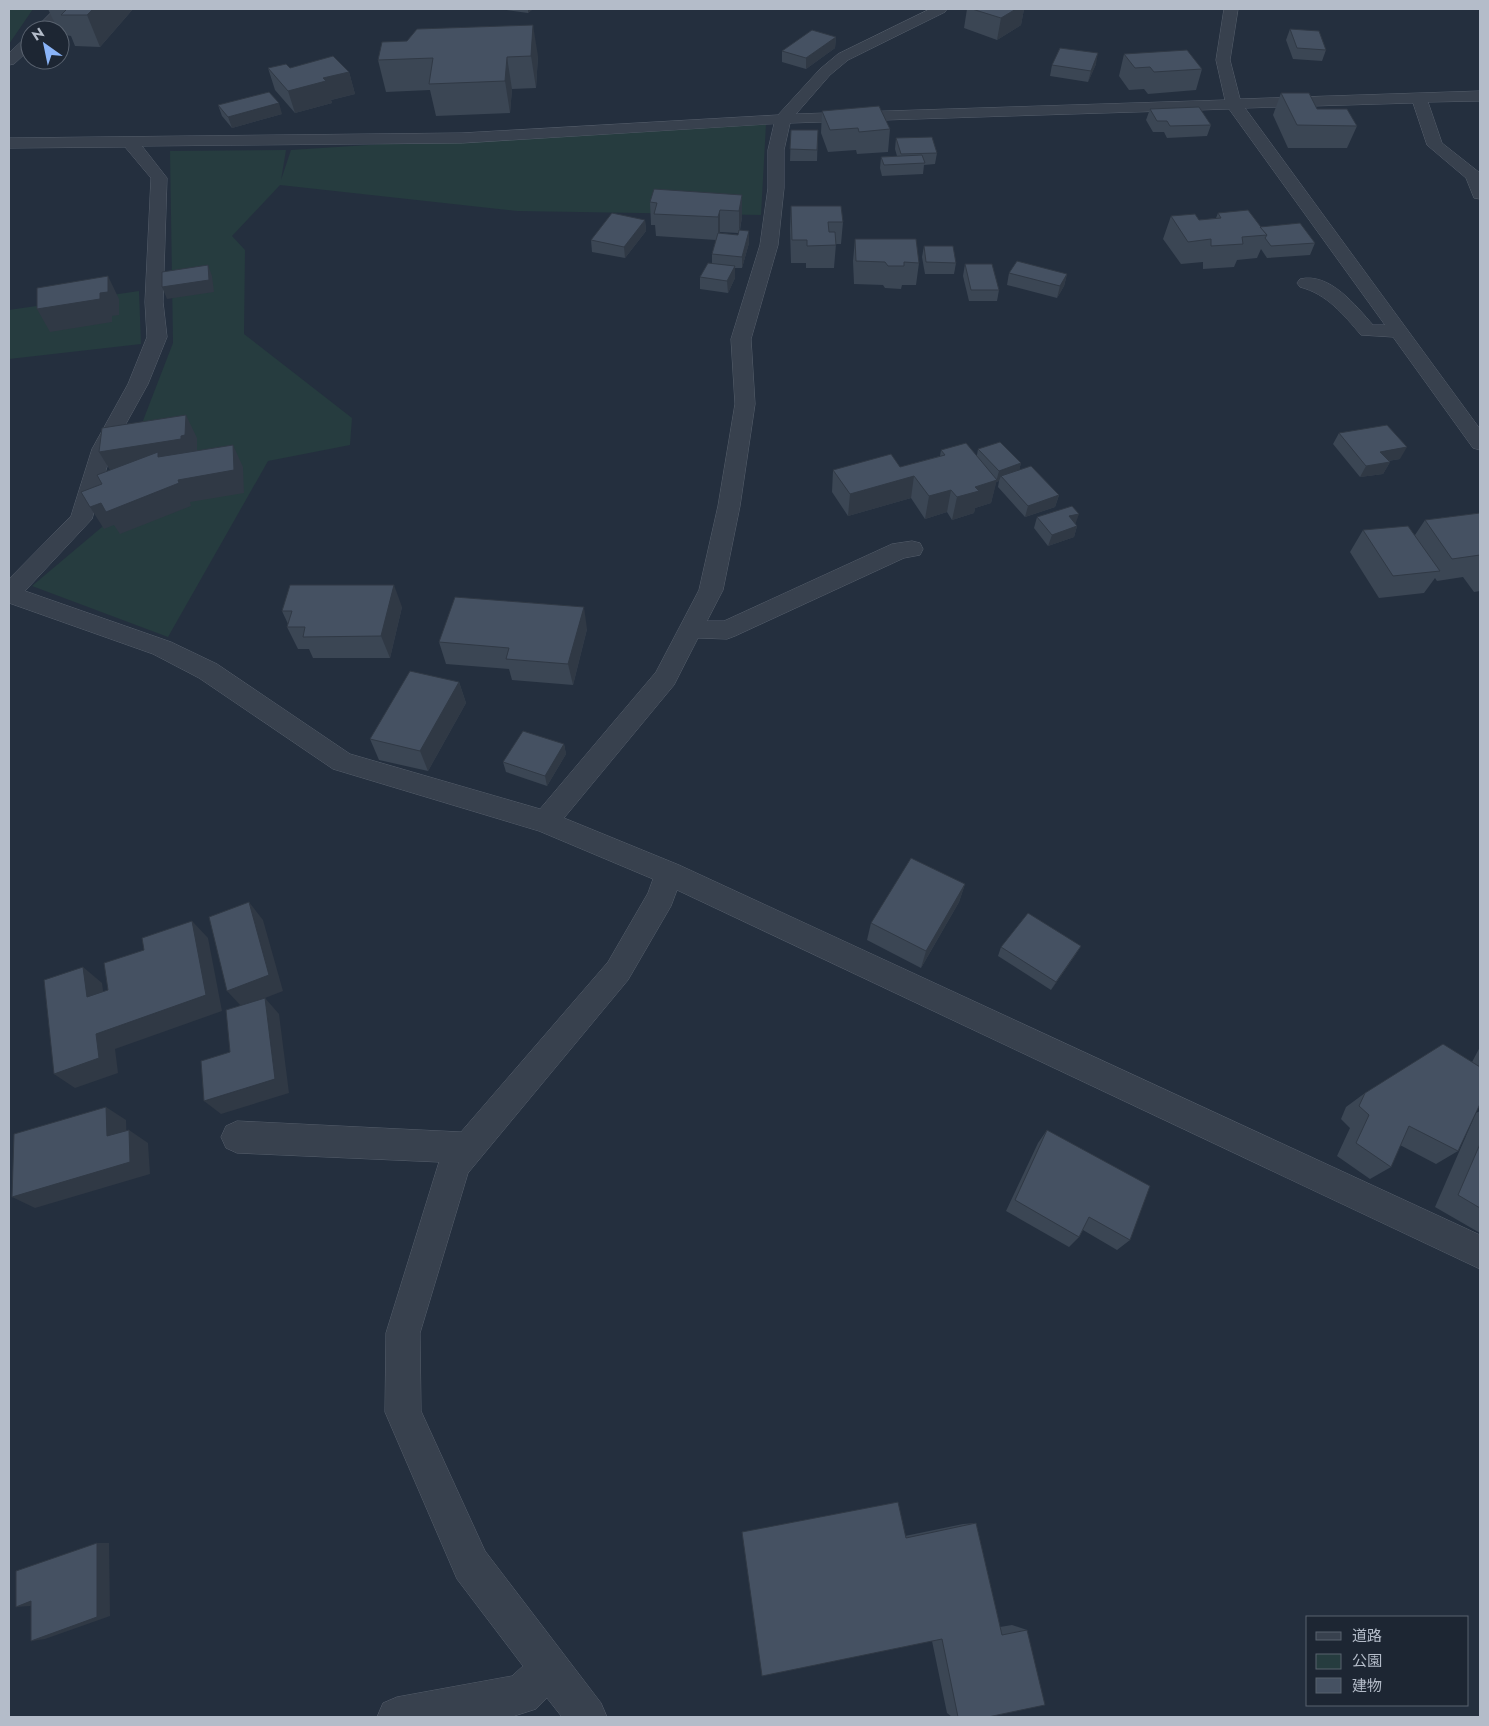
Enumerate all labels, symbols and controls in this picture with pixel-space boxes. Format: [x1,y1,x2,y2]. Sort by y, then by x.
north arrow [20,20,70,70]
text: N [28,23,48,46]
legend [1306,1616,1469,1706]
text: 道路 [1352,1625,1382,1647]
text: 公園 [1352,1650,1382,1672]
text: 建物 [1352,1675,1382,1697]

